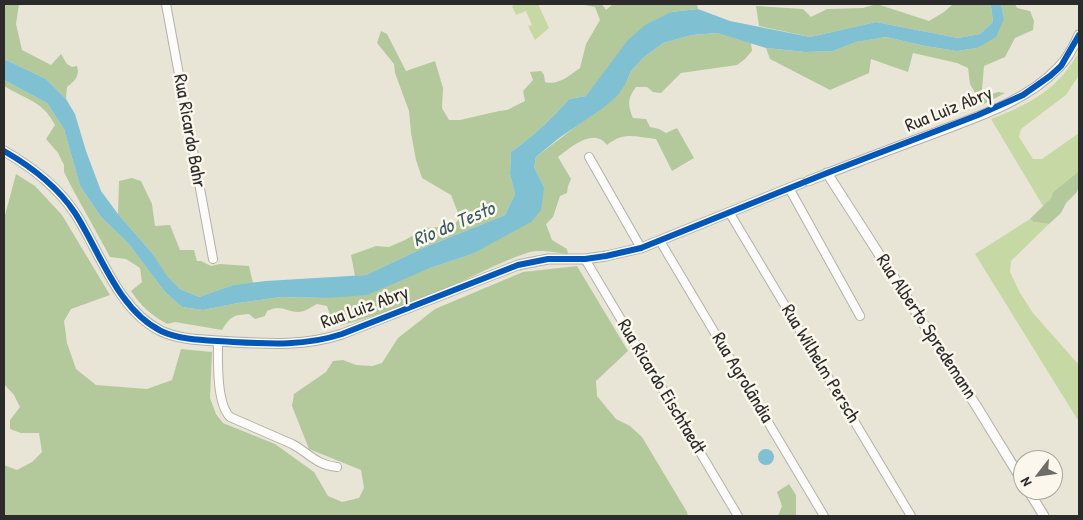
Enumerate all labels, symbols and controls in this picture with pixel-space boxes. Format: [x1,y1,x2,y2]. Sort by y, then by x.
street label: Rua Ricardo Bahr [168,72,210,190]
street label: Rua Luiz Abry [902,82,996,138]
water label: Rio do Testo [409,197,499,253]
street label: Rua Alberto Spredemann [871,250,981,404]
street label: Rua Luiz Abry [318,282,412,334]
street label: Rua Wilhelm Persch [776,301,864,427]
street label: Rua Ricardo Eischtaedt [612,315,710,459]
street label: Rua Agrolândia [706,329,778,427]
north arrow [1013,450,1063,500]
text: N [1015,474,1036,490]

